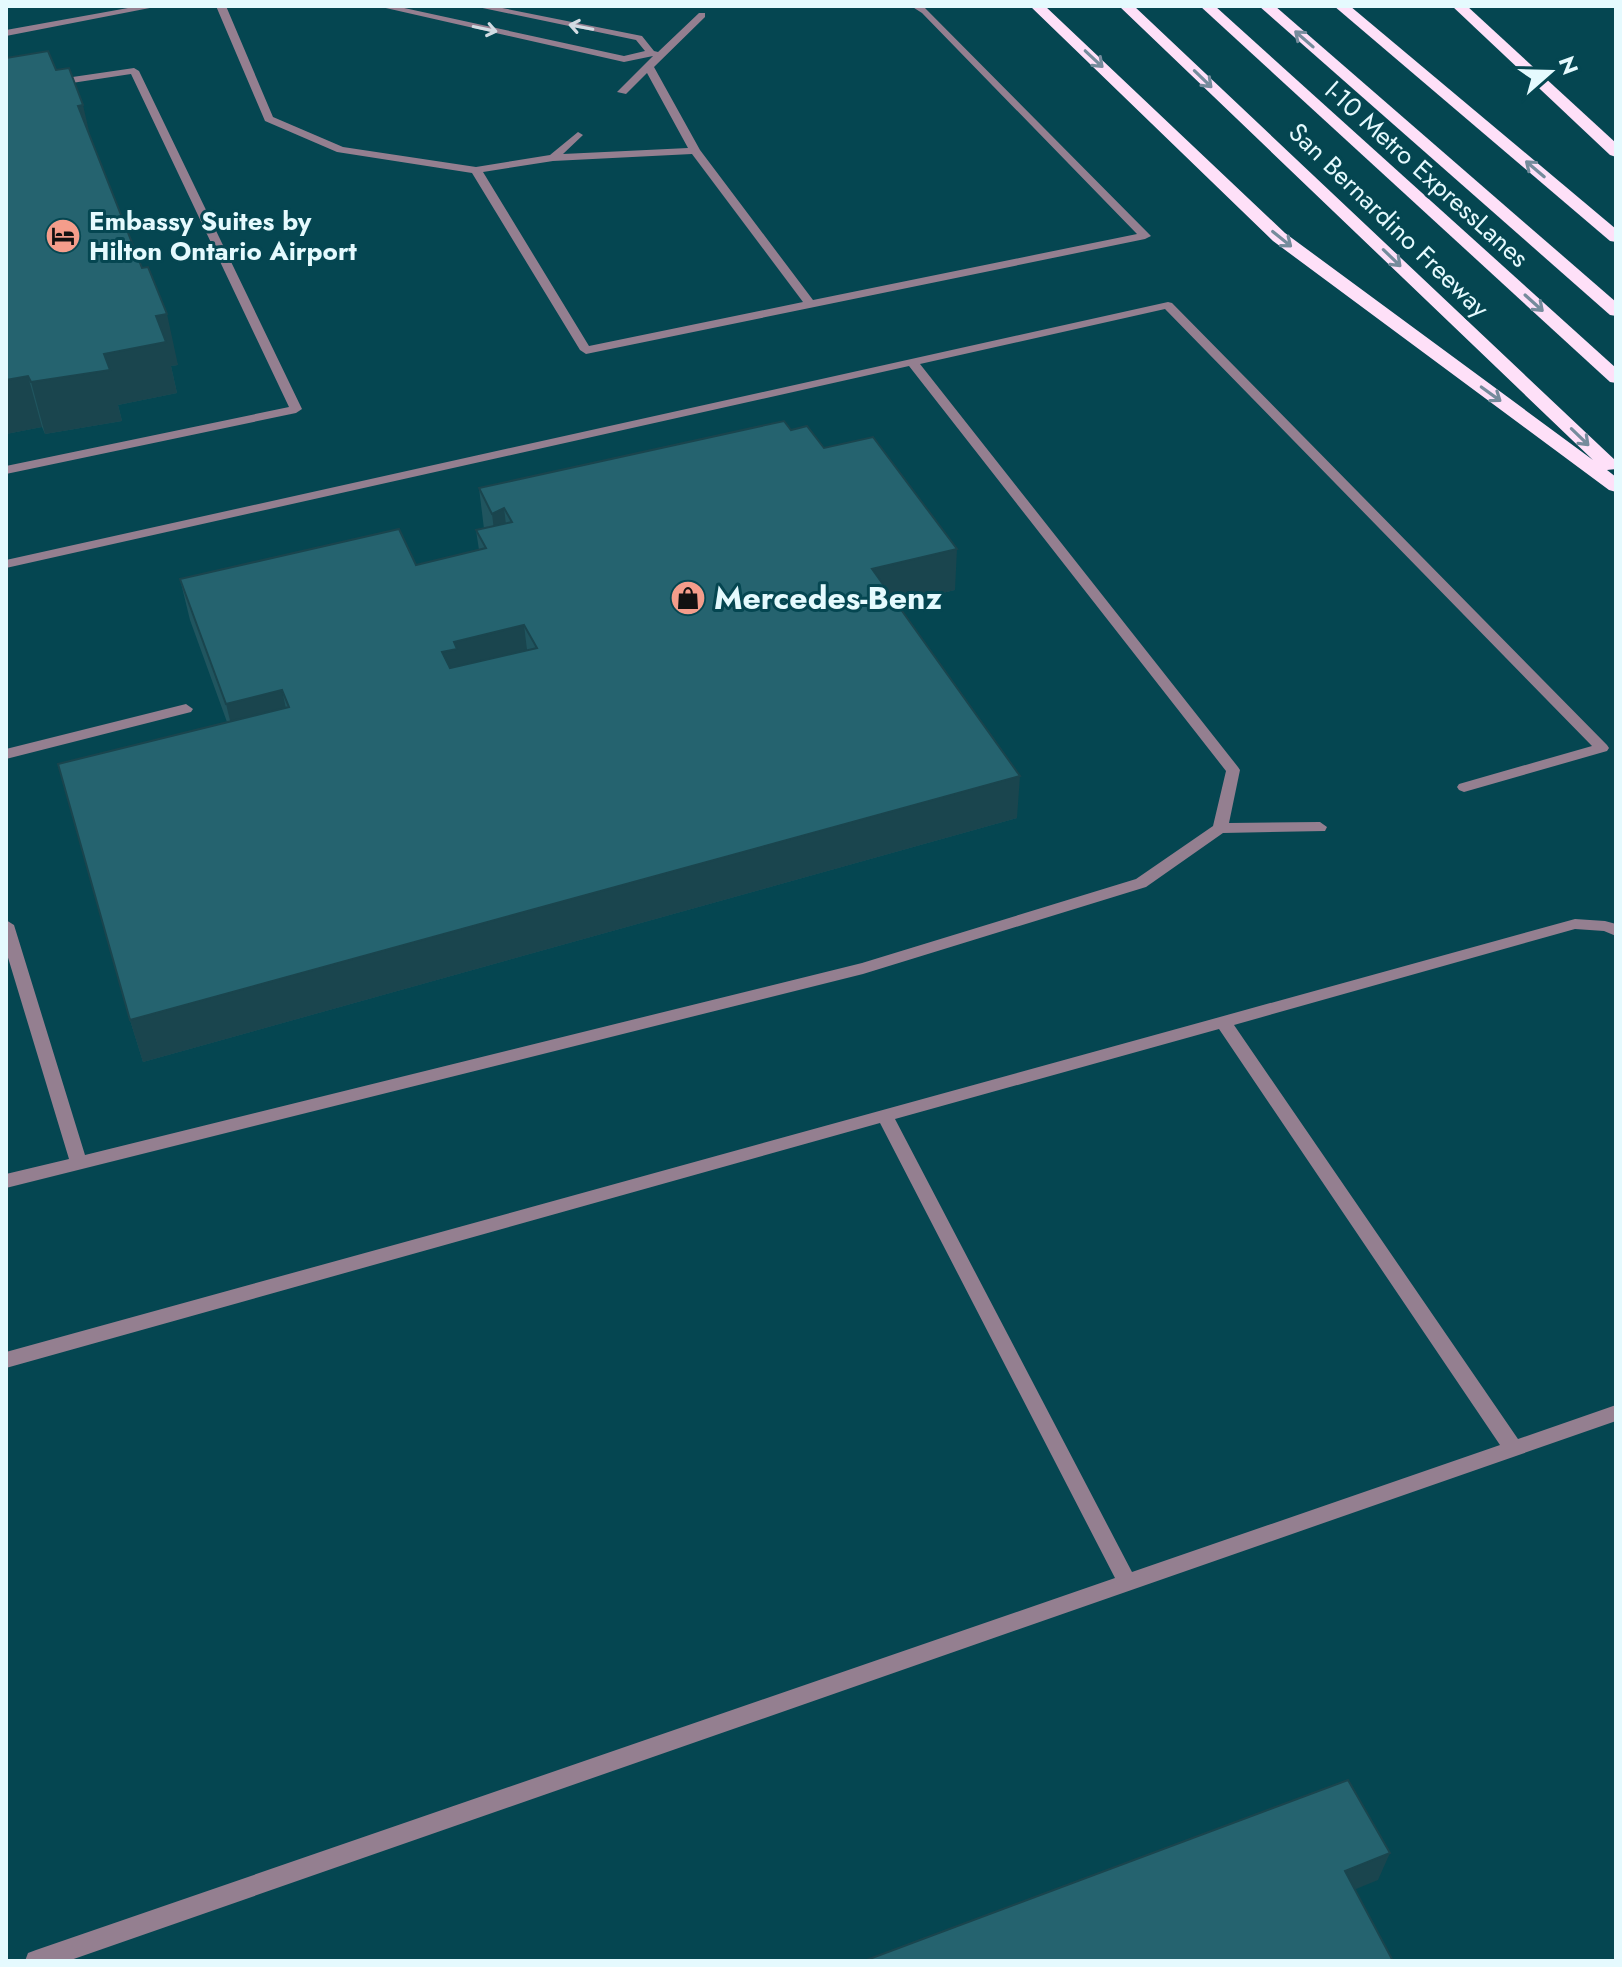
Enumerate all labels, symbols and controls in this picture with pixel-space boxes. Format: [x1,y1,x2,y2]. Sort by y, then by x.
one-way arrow [569,18,595,33]
one-way arrow [472,22,498,37]
one-way arrow [1294,30,1314,48]
north arrow [1510,32,1590,112]
one-way arrow [1084,50,1104,68]
text: N [1551,51,1587,79]
one-way arrow [1193,69,1212,88]
street label: I-10 Metro ExpressLanes [1317,72,1537,276]
street label: San Bernardino Freeway [1280,114,1498,327]
one-way arrow [1525,160,1545,178]
place label: Embassy Suites by Hilton Ontario Airport [89,202,358,270]
hotel icon: Embassy Suites by Hilton Ontario Airport [44,217,82,255]
one-way arrow [1271,230,1292,248]
one-way arrow [1382,249,1402,268]
one-way arrow [1523,293,1544,312]
one-way arrow [1480,385,1501,402]
one-way arrow [1570,428,1590,447]
place label: Mercedes-Benz [714,575,942,621]
shop icon: Mercedes-Benz [669,579,707,617]

